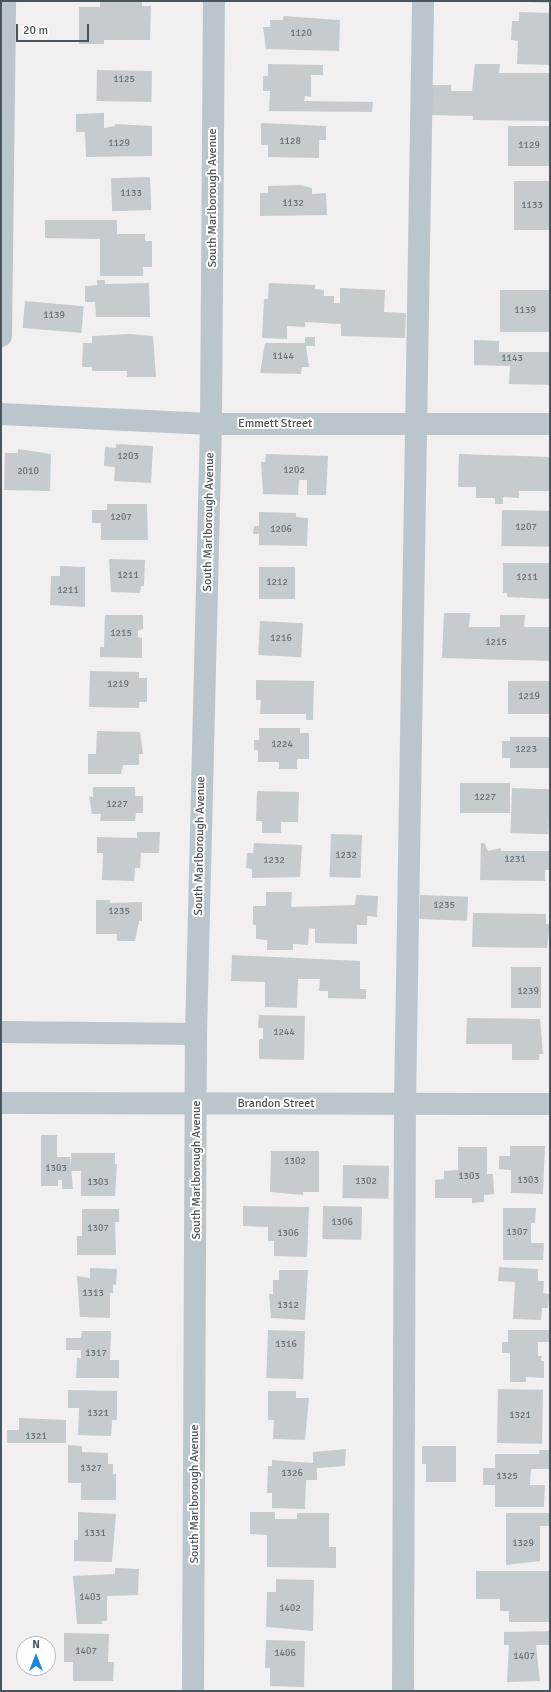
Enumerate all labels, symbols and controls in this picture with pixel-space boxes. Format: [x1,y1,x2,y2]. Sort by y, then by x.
scale bar [18,16,91,42]
text: 20 m [23,23,48,38]
house number: 1120 [290,28,312,40]
house number: 1125 [113,74,135,86]
street label: South Marlborough Avenue [206,128,220,268]
house number: 1128 [279,136,301,148]
house number: 1129 [108,138,130,150]
house number: 1129 [518,140,540,152]
house number: 1133 [120,188,142,200]
house number: 1132 [282,198,304,210]
house number: 1133 [521,200,543,212]
house number: 1139 [514,305,536,317]
house number: 1139 [43,310,65,322]
house number: 1144 [272,351,294,363]
house number: 1143 [501,353,523,365]
street label: Emmett Street [238,417,312,431]
house number: 1203 [117,451,139,463]
street label: South Marlborough Avenue [201,452,217,592]
house number: 1202 [283,465,305,477]
house number: 2010 [17,466,39,478]
house number: 1207 [110,512,132,524]
house number: 1207 [515,522,537,534]
house number: 1206 [270,524,292,536]
house number: 1211 [117,570,139,582]
house number: 1211 [516,572,538,584]
house number: 1212 [266,577,288,589]
house number: 1211 [57,585,79,597]
house number: 1215 [110,628,132,640]
house number: 1216 [270,633,292,645]
house number: 1215 [485,637,507,649]
house number: 1219 [107,679,129,691]
house number: 1219 [518,691,540,703]
house number: 1224 [271,739,293,751]
house number: 1223 [515,744,537,756]
street label: South Marlborough Avenue [192,776,208,916]
house number: 1227 [474,792,496,804]
house number: 1227 [106,799,128,811]
house number: 1232 [335,850,357,862]
house number: 1231 [504,854,526,866]
house number: 1232 [263,855,285,867]
house number: 1235 [433,900,455,912]
house number: 1235 [108,906,130,918]
house number: 1239 [517,986,539,998]
house number: 1244 [273,1027,295,1039]
street label: Brandon Street [237,1097,315,1111]
street label: South Marlborough Avenue [190,1100,204,1240]
house number: 1302 [284,1156,306,1168]
house number: 1303 [45,1163,67,1175]
house number: 1303 [458,1171,480,1183]
house number: 1303 [517,1175,539,1187]
house number: 1302 [355,1176,377,1188]
house number: 1303 [87,1177,109,1189]
house number: 1306 [331,1217,353,1229]
house number: 1307 [87,1223,109,1235]
house number: 1307 [506,1227,528,1239]
house number: 1306 [277,1228,299,1240]
house number: 1313 [82,1288,104,1300]
house number: 1312 [277,1300,299,1312]
house number: 1316 [275,1339,297,1351]
house number: 1317 [85,1348,107,1360]
house number: 1321 [87,1408,109,1420]
house number: 1321 [509,1410,531,1422]
street label: South Marlborough Avenue [188,1424,202,1564]
house number: 1321 [25,1431,47,1443]
house number: 1327 [80,1463,102,1475]
house number: 1326 [281,1468,303,1480]
house number: 1325 [496,1471,518,1483]
house number: 1331 [84,1528,106,1540]
house number: 1329 [512,1538,534,1550]
house number: 1403 [79,1592,101,1604]
house number: 1402 [279,1603,301,1615]
north arrow [16,1636,56,1676]
text: N [32,1638,40,1651]
house number: 1407 [75,1646,97,1658]
house number: 1406 [274,1648,296,1660]
house number: 1407 [513,1651,535,1663]

